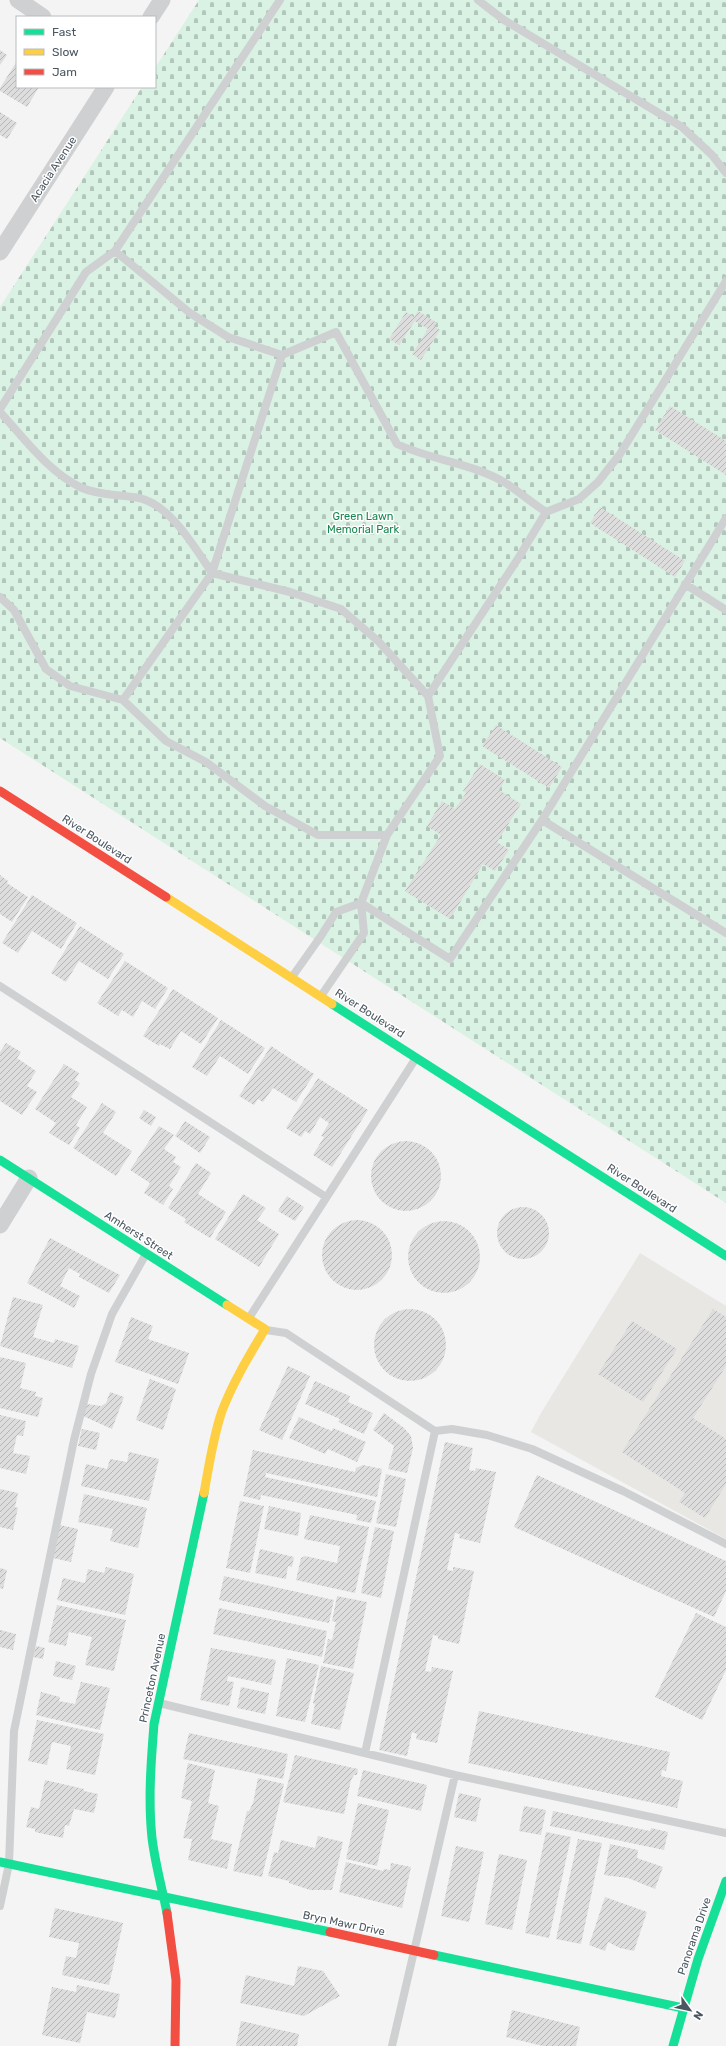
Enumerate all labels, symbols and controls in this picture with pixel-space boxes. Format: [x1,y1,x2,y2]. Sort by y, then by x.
legend [16,16,156,88]
text: Fast [52,25,76,39]
text: Slow [52,45,79,59]
text: Jam [52,65,77,79]
street label: Acacia Avenue [27,134,79,204]
park label: Green Lawn Memorial Park [327,510,399,536]
street label: River Boulevard [60,812,134,867]
street label: River Boulevard [333,986,407,1041]
street label: River Boulevard [605,1161,679,1216]
street label: Amherst Street [102,1209,176,1263]
street label: Princeton Avenue [137,1632,168,1724]
street label: Panorama Drive [675,1896,714,1977]
street label: Bryn Mawr Drive [302,1908,386,1939]
north arrow [670,1990,710,2030]
text: N [690,2008,706,2022]

